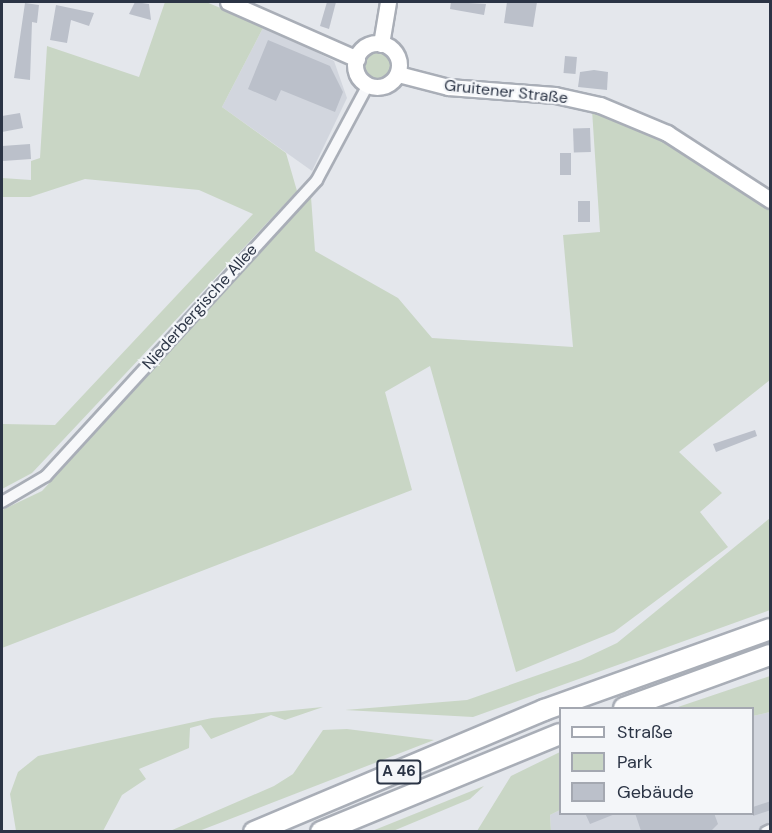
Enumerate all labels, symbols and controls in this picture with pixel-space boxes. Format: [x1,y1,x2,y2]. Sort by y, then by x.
street label: Gruitener Straße [443,76,569,108]
street label: Niederbergische Allee [139,240,261,374]
legend [559,707,754,815]
text: Straße [617,720,673,744]
text: Park [617,750,653,774]
road number: A 46 [375,760,423,784]
text: Gebäude [617,780,694,804]

